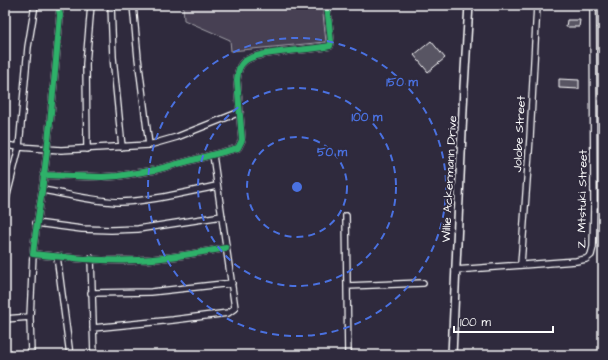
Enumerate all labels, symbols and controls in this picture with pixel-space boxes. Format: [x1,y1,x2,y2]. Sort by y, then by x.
text: 150 m [386,74,419,91]
street label: Jolobe Street [509,95,530,173]
text: 100 m [352,109,383,126]
street label: Willie Ackermann Drive [438,115,461,243]
text: 50 m [317,144,348,161]
street label: Z. Mtstuki Street [573,149,592,248]
centre of rings [290,180,304,194]
scale bar [454,308,553,334]
text: 100 m [460,314,491,331]

